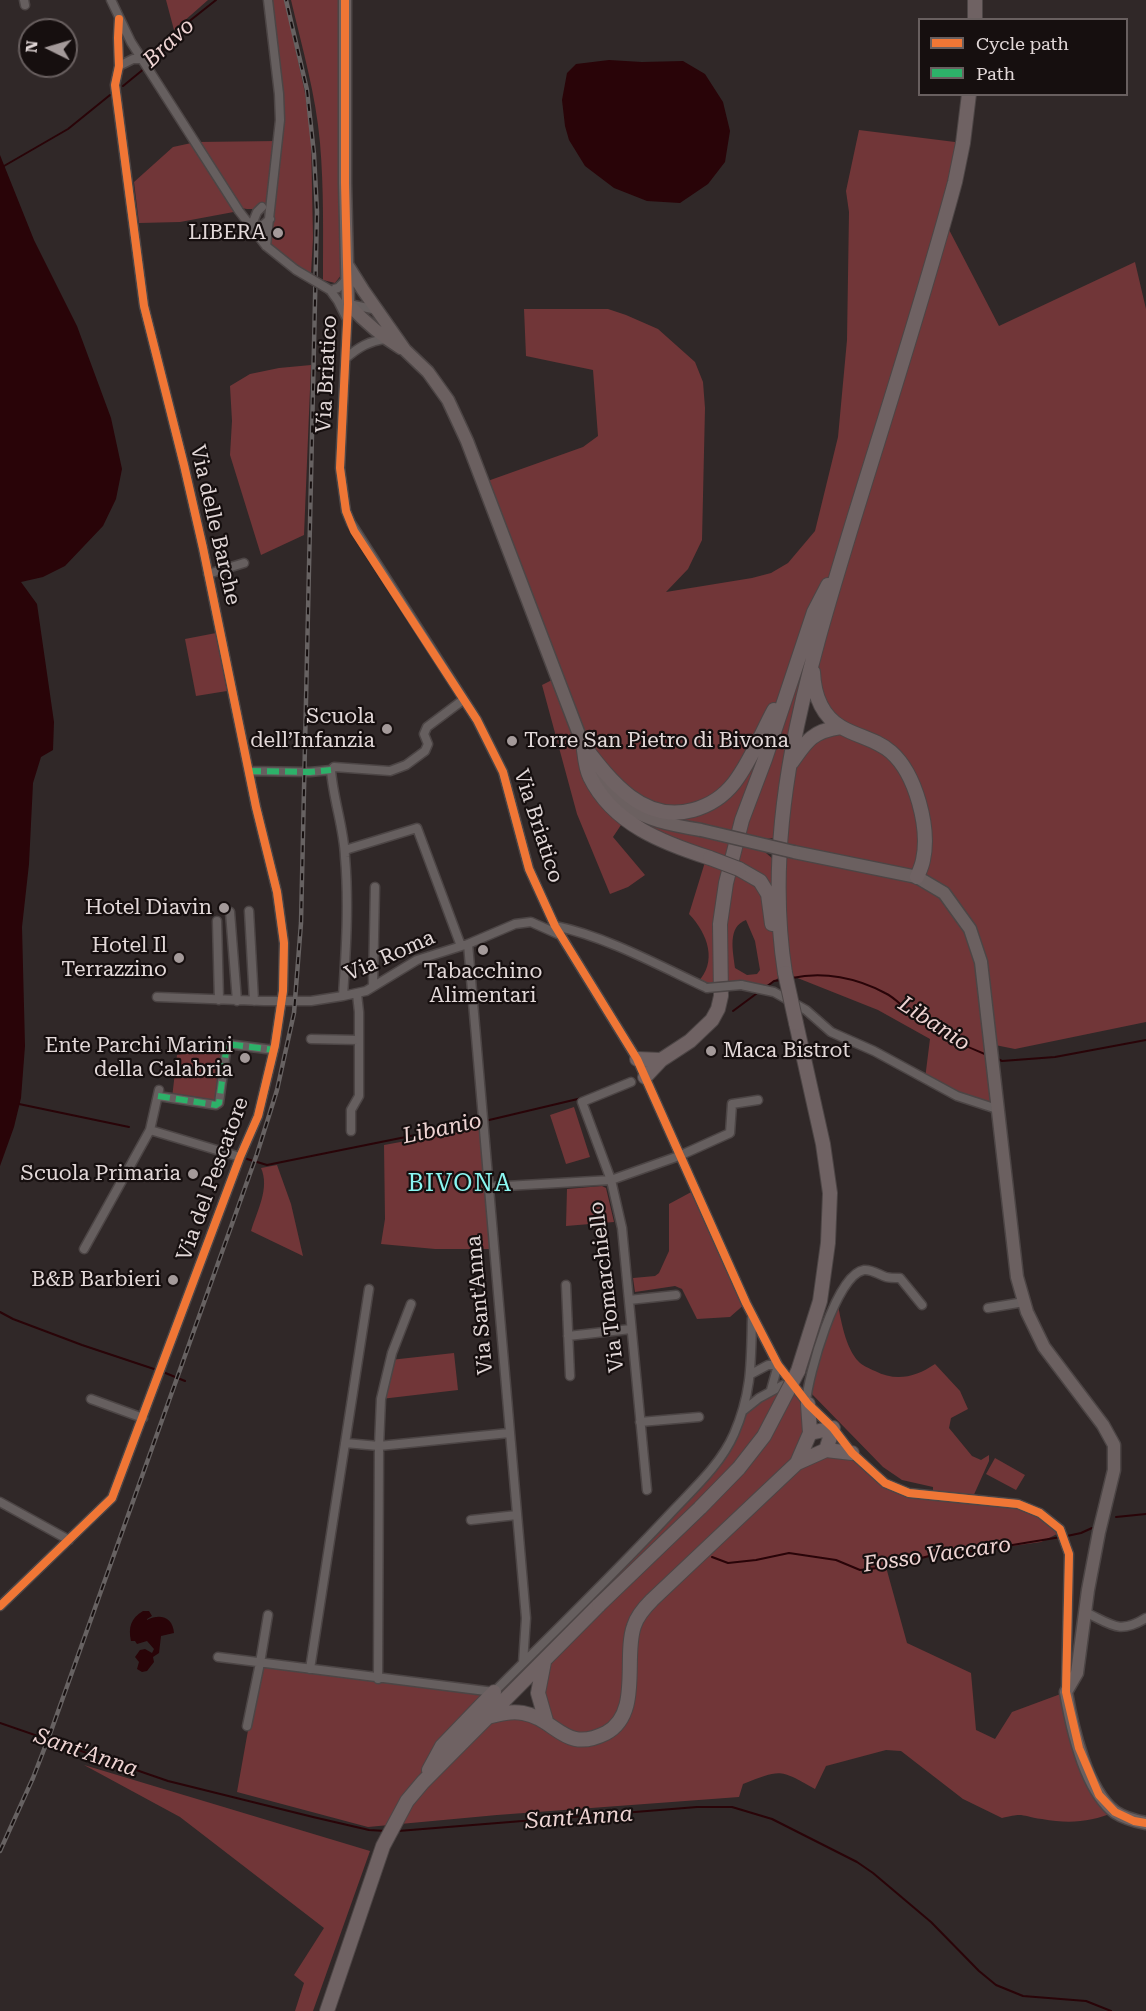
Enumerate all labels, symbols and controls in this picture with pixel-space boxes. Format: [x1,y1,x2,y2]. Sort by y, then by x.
water label: Bravo [138,13,200,73]
north arrow [18,18,78,78]
legend [918,18,1128,96]
text: Cycle path [976,33,1069,54]
text: N [22,40,42,54]
text: Path [976,63,1015,84]
place label: LIBERA [188,220,266,246]
marker: LIBERA [271,226,285,240]
street label: Via Briatico [311,315,343,433]
street label: Via delle Barche [184,443,246,607]
place label: Scuola dell’Infanzia [250,704,375,754]
marker: Scuola dell’Infanzia [380,722,394,736]
place label: Torre San Pietro di Bivona [524,728,789,754]
marker: Torre San Pietro di Bivona [505,734,519,748]
street label: Via Briatico [508,766,568,886]
place label: Hotel Diavin [85,895,212,921]
marker: Hotel Diavin [217,901,231,915]
street label: Via Roma [341,925,439,987]
place label: Hotel Il Terrazzino [61,933,167,983]
marker: Tabacchino Alimentari [476,943,490,957]
marker: Hotel Il Terrazzino [172,951,186,965]
place label: Tabacchino Alimentari [424,959,542,1009]
water label: Libanio [893,991,975,1057]
place label: Ente Parchi Marini della Calabria [45,1033,233,1083]
place label: Maca Bistrot [723,1038,850,1064]
marker: Maca Bistrot [704,1044,718,1058]
marker: Ente Parchi Marini della Calabria [238,1051,252,1065]
street label: Via del Pescatore [172,1094,254,1264]
water label: Libanio [400,1108,484,1150]
place label: Scuola Primaria [21,1161,181,1187]
marker: Scuola Primaria [186,1167,200,1181]
district label: BIVONA [407,1170,513,1198]
street label: Via Tomarchiello [584,1200,630,1374]
street label: Via Sant'Anna [461,1234,499,1376]
place label: B&B Barbieri [31,1267,161,1293]
marker: B&B Barbieri [166,1273,180,1287]
water label: Fosso Vaccaro [861,1532,1013,1578]
water label: Sant'Anna [31,1723,141,1783]
water label: Sant'Anna [524,1801,634,1835]

